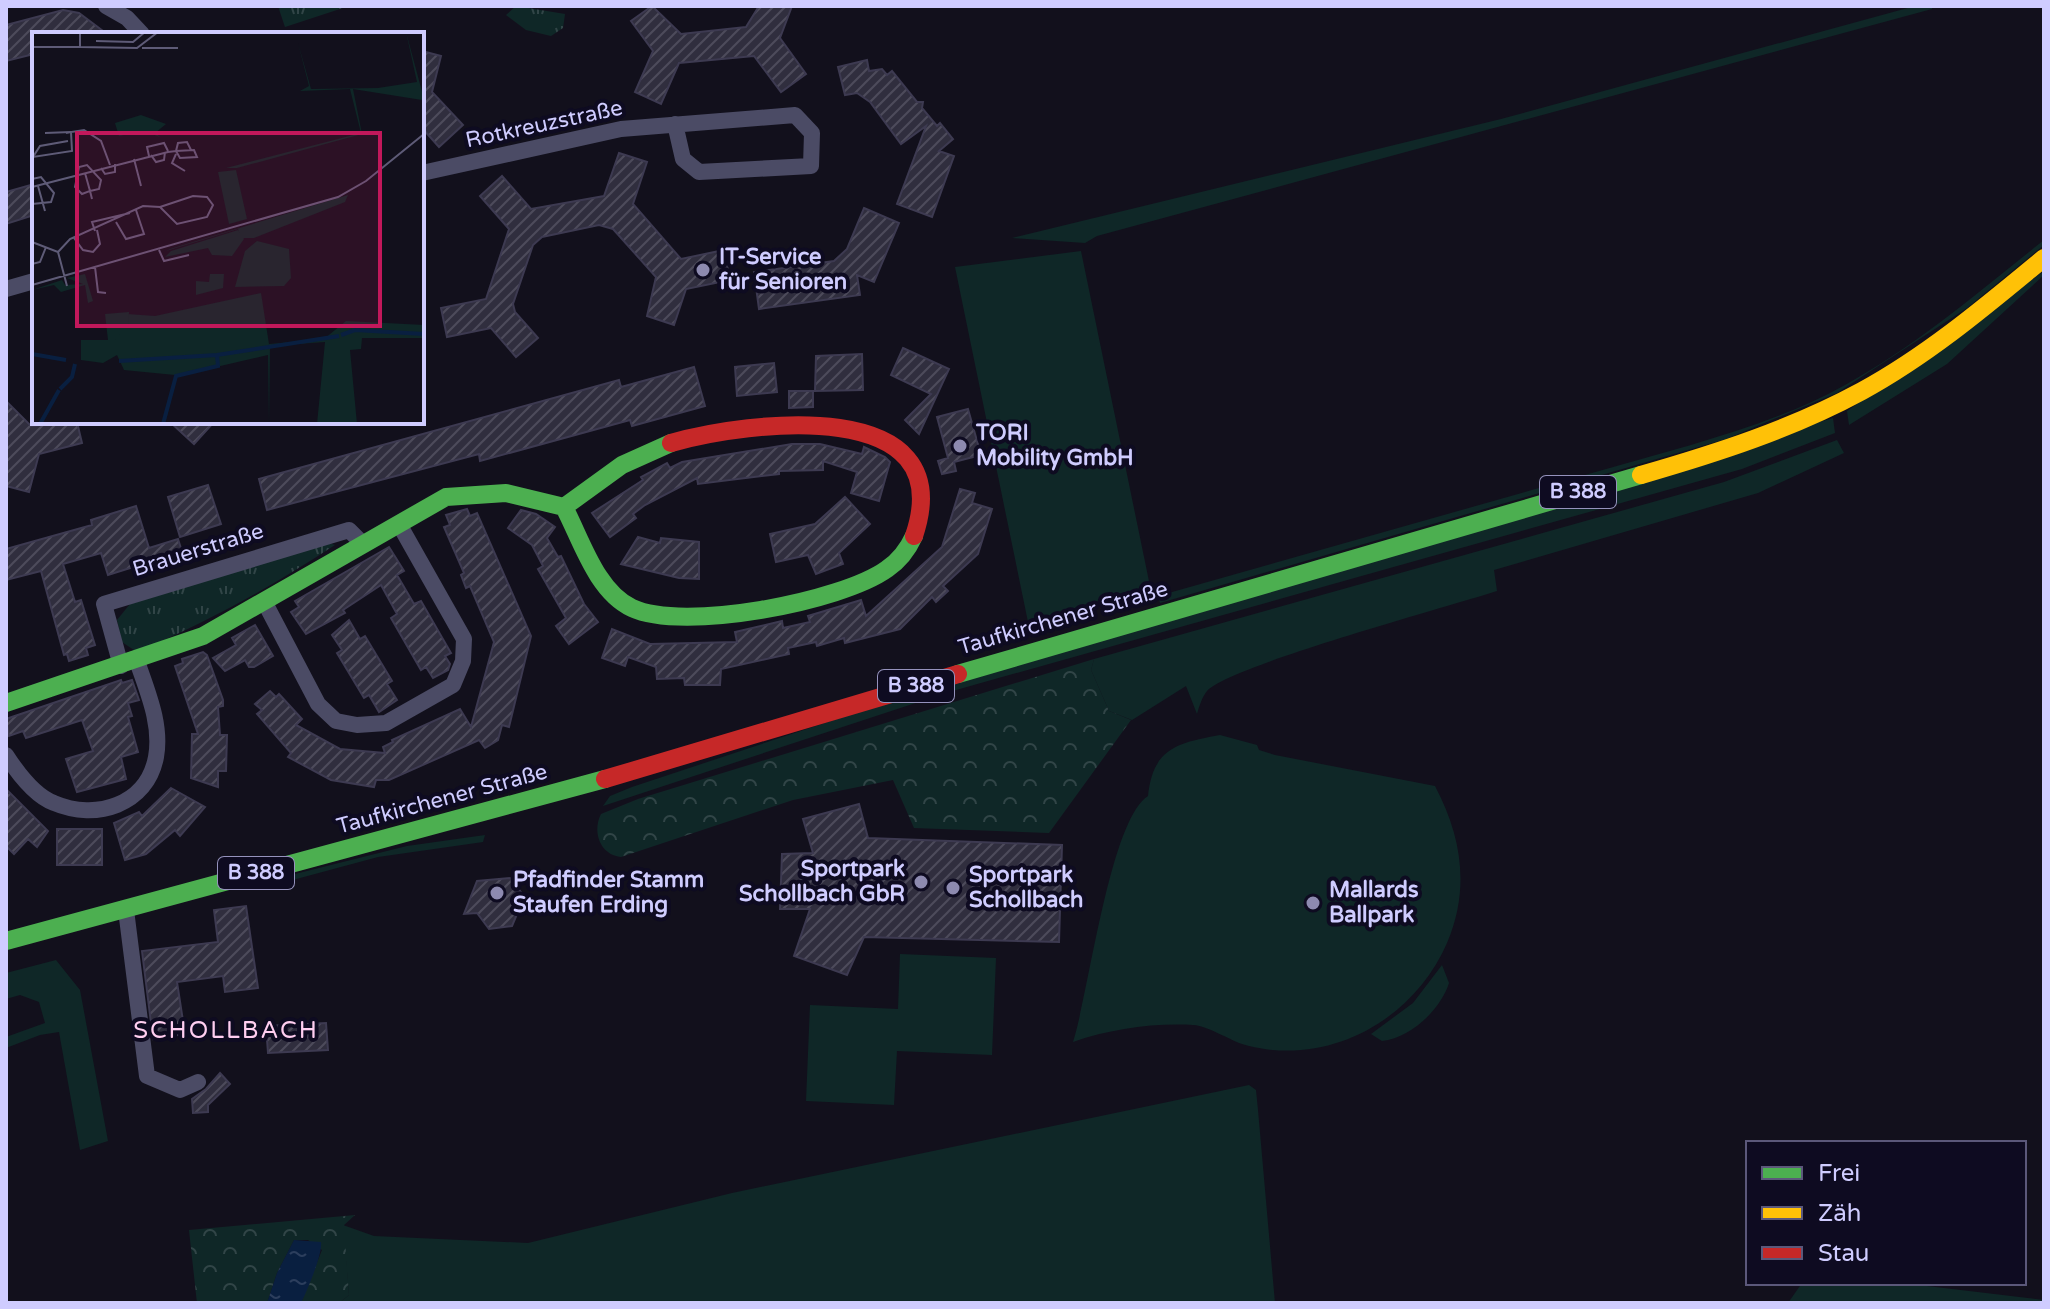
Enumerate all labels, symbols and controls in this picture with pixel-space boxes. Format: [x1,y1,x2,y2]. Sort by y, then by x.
inset map [32,32,424,424]
street label: Rotkreuzstraße [463,95,625,153]
place label: IT-Service für Senioren [719,244,847,295]
marker: IT-Service für Senioren [694,261,712,279]
place label: TORI Mobility GmbH [975,420,1134,471]
marker: TORI Mobility GmbH [951,437,969,455]
road number: B 388 [1540,476,1616,508]
street label: Brauerstraße [129,518,267,582]
street label: Taufkirchener Straße [955,576,1171,660]
road number: B 388 [878,670,954,702]
street label: Taufkirchener Straße [334,758,550,840]
place label: Sportpark Schollbach GbR [739,856,905,907]
road number: B 388 [218,857,294,889]
place label: Sportpark Schollbach [969,862,1083,913]
place label: Pfadfinder Stamm Staufen Erding [513,867,704,918]
marker: Sportpark Schollbach GbR [912,873,930,891]
place label: Mallards Ballpark [1329,877,1419,928]
marker: Sportpark Schollbach [944,879,962,897]
marker: Pfadfinder Stamm Staufen Erding [488,884,506,902]
marker: Mallards Ballpark [1304,894,1322,912]
district label: SCHOLLBACH [133,1016,319,1045]
legend [1746,1141,2026,1285]
text: Frei [1818,1159,1860,1188]
text: Zäh [1818,1199,1861,1228]
text: Stau [1818,1239,1869,1268]

